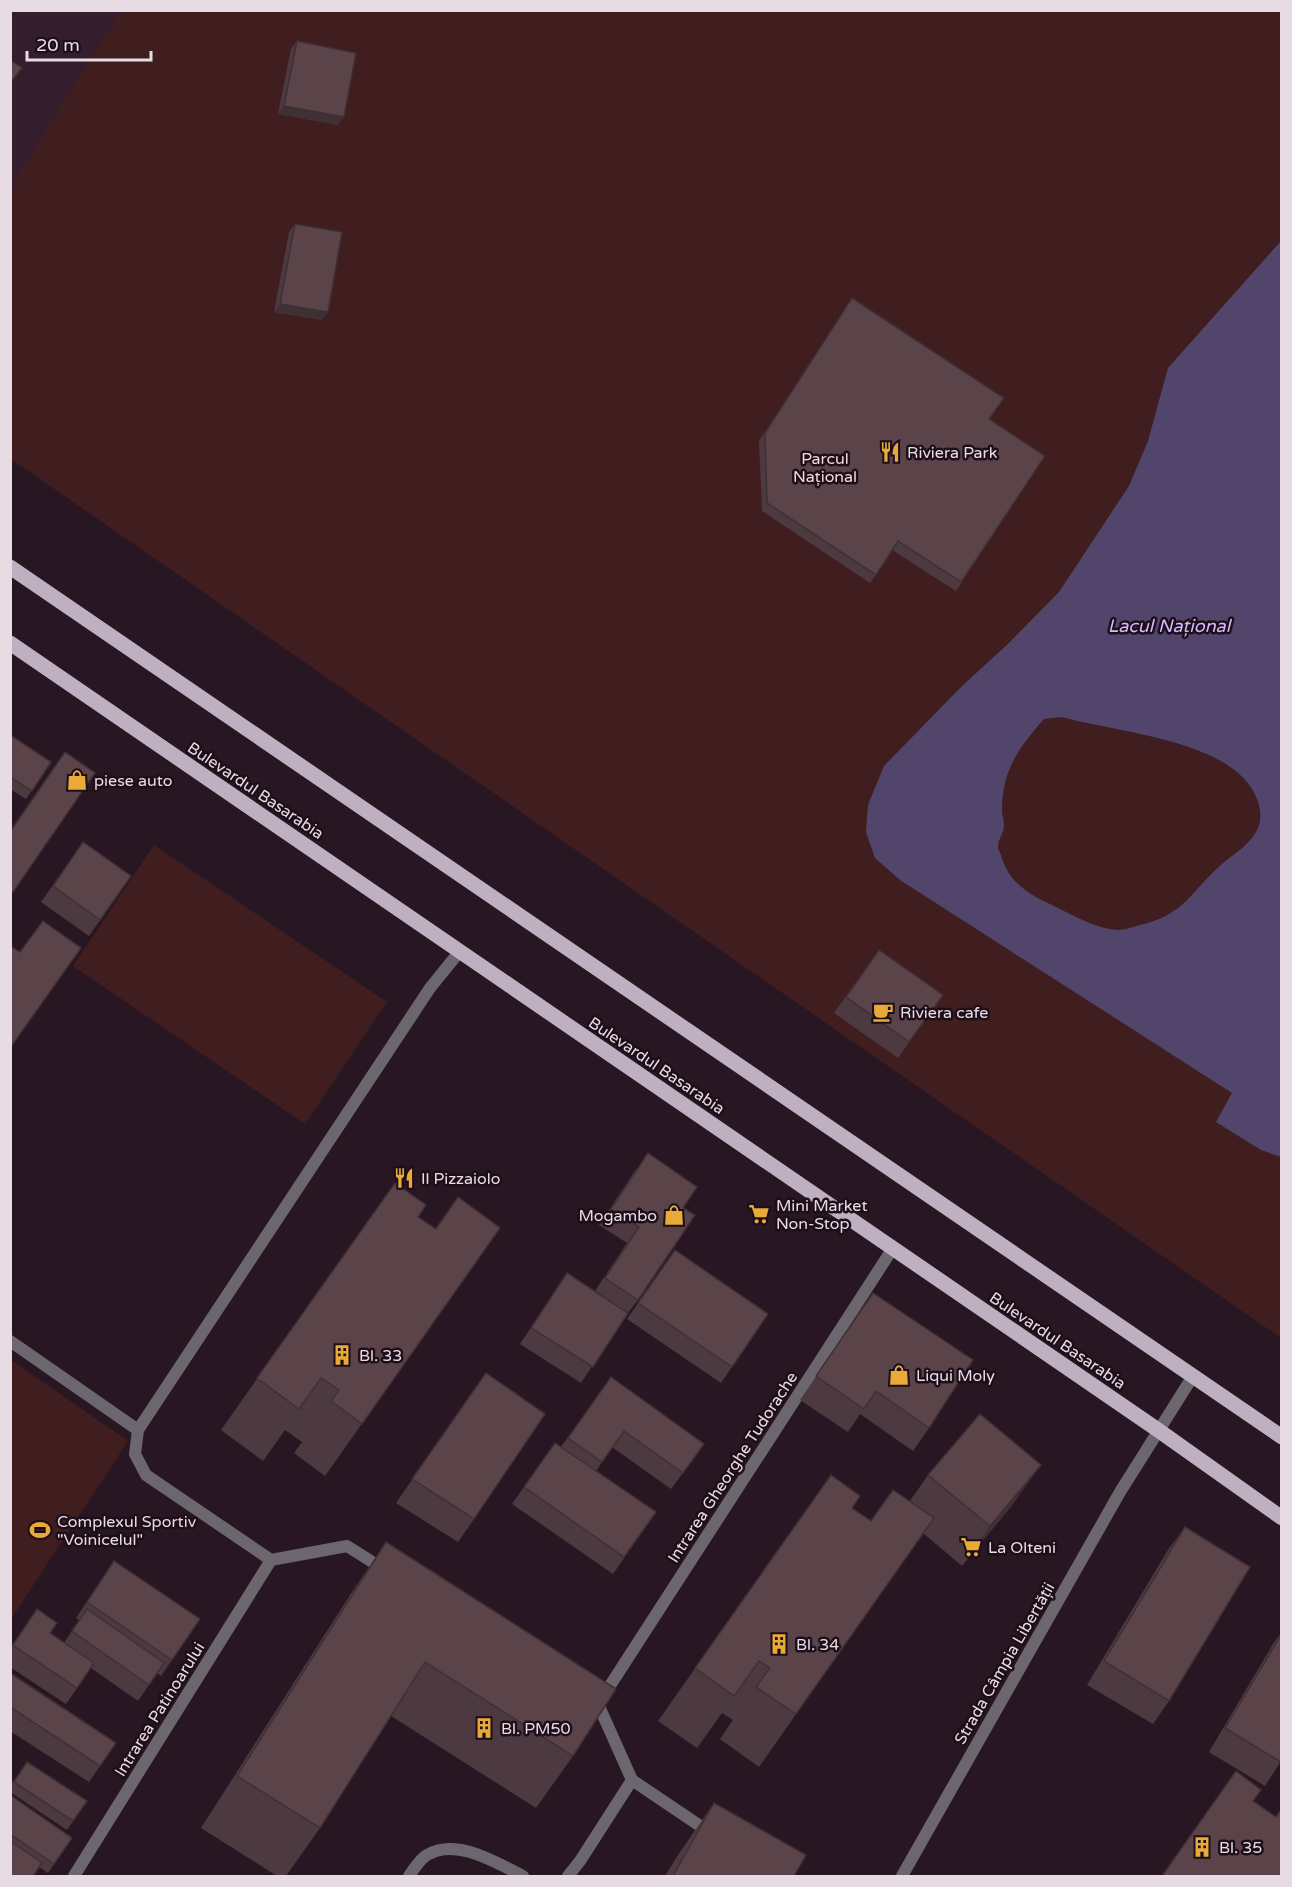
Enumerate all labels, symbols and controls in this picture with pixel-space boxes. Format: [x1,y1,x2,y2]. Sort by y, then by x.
scale bar [27,24,152,62]
text: 20 m [36,34,80,56]
restaurant icon: Riviera Park [878,440,902,464]
place label: Riviera Park [907,443,998,463]
park label: Parcul Național [793,449,857,487]
water label: Lacul Național [1108,615,1233,637]
street label: Bulevardul Basarabia [184,738,327,844]
shop icon: piese auto [65,768,89,792]
place label: piese auto [94,771,172,791]
cafe icon: Riviera cafe [871,1000,895,1024]
place label: Riviera cafe [900,1003,988,1023]
street label: Bulevardul Basarabia [585,1013,728,1119]
restaurant icon: Il Pizzaiolo [392,1166,416,1190]
place label: Il Pizzaiolo [421,1169,501,1189]
place label: Mini Market Non-Stop [776,1196,868,1234]
supermarket icon: Mini Market Non-Stop [747,1202,771,1226]
shop icon: Mogambo [662,1203,686,1227]
place label: Mogambo [578,1206,657,1226]
street label: Bulevardul Basarabia [986,1288,1129,1394]
building icon: Bl. 33 [330,1343,354,1367]
place label: Bl. 33 [359,1346,402,1366]
shop icon: Liqui Moly [887,1363,911,1387]
place label: Liqui Moly [916,1366,995,1386]
street label: Intrarea Gheorghe Tudorache [664,1368,802,1567]
place label: Complexul Sportiv "Voinicelul" [57,1512,197,1550]
sports icon: Complexul Sportiv "Voinicelul" [28,1518,52,1542]
supermarket icon: La Olteni [959,1535,983,1559]
place label: La Olteni [988,1538,1056,1558]
street label: Strada Câmpia Libertății [950,1579,1059,1748]
building icon: Bl. 34 [767,1632,791,1656]
place label: Bl. 34 [796,1635,839,1655]
street label: Intrarea Patinoarului [110,1639,209,1780]
building icon: Bl. PM50 [472,1716,496,1740]
place label: Bl. PM50 [501,1719,571,1739]
building icon: Bl. 35 [1190,1835,1214,1859]
place label: Bl. 35 [1219,1838,1262,1858]

